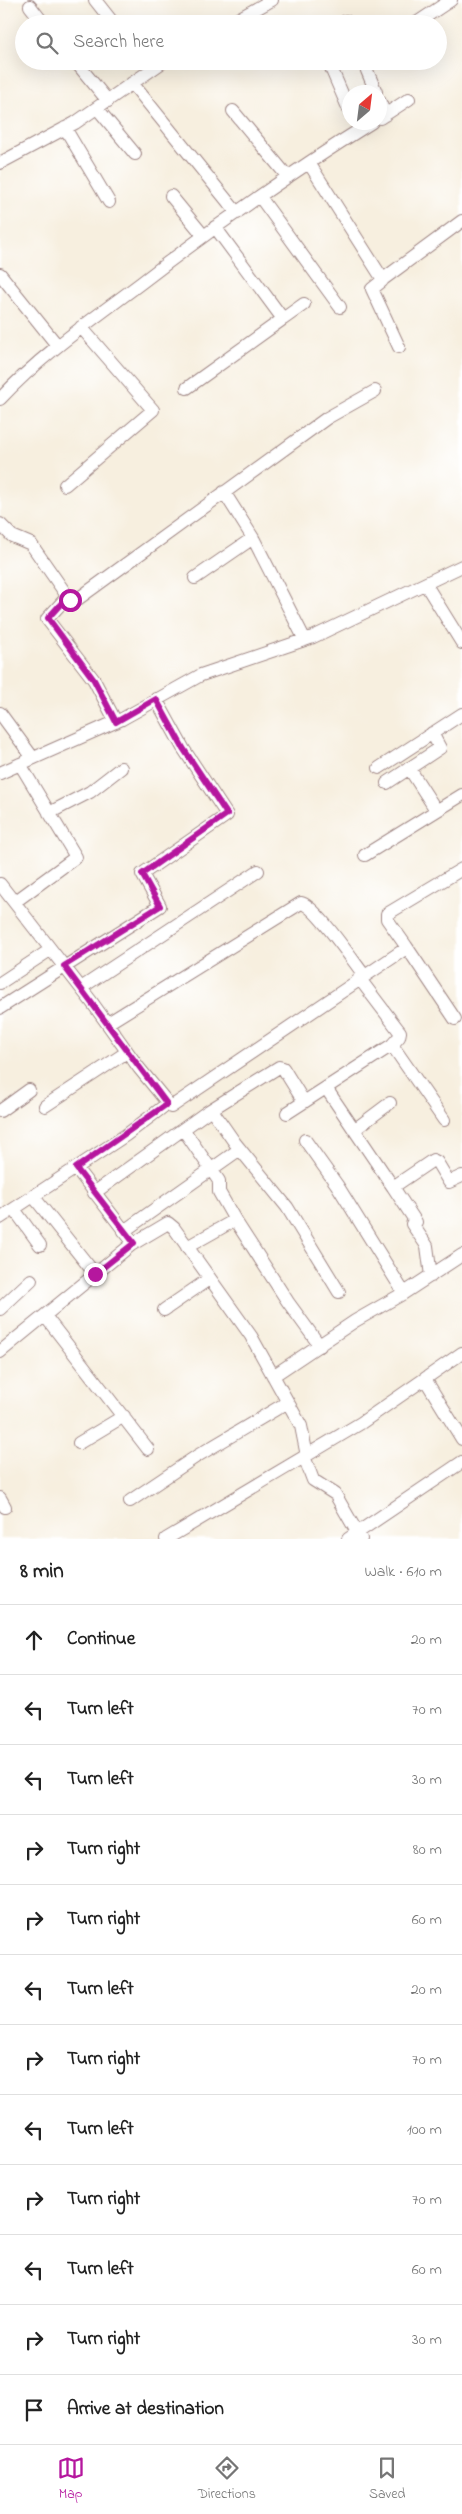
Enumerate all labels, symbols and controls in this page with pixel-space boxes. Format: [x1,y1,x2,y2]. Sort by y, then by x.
search box [15,15,447,70]
icon: search [33,29,61,57]
text: Search here [73,29,164,56]
north arrow [342,85,387,130]
route start [59,589,82,612]
route end [84,1263,107,1286]
text: 8 min [20,1557,64,1587]
text: Walk · 610 m [364,1560,442,1584]
icon: ahead [20,1626,48,1654]
text: Continue [67,1626,135,1653]
text: 20 m [411,1628,442,1652]
icon: left [20,1696,48,1724]
text: Turn left [67,1696,134,1723]
text: 70 m [412,1698,442,1722]
icon: left [20,1766,48,1794]
text: Turn left [67,1766,134,1793]
text: 30 m [412,1768,442,1792]
icon: right [20,1836,48,1864]
text: Turn right [67,1836,140,1863]
text: 80 m [413,1838,442,1862]
icon: right [20,1906,48,1934]
text: Turn right [67,1906,140,1933]
text: 60 m [412,1908,442,1932]
icon: left [20,1976,48,2004]
text: Turn left [67,1976,134,2003]
text: 20 m [411,1978,442,2002]
icon: right [20,2046,48,2074]
text: Turn right [67,2046,140,2073]
text: 70 m [412,2048,442,2072]
icon: left [20,2116,48,2144]
text: Turn left [67,2116,134,2143]
text: 100 m [407,2118,442,2142]
icon: right [20,2186,48,2214]
text: Turn right [67,2186,140,2213]
text: 70 m [412,2188,442,2212]
icon: left [20,2256,48,2284]
text: Turn left [67,2256,134,2283]
text: 60 m [412,2258,442,2282]
icon: right [20,2326,48,2354]
text: Turn right [67,2326,140,2353]
text: 30 m [412,2328,442,2352]
icon: arrive [20,2396,48,2424]
text: Arrive at destination [67,2396,224,2423]
tab: Map [57,2454,85,2505]
tab: Directions [198,2454,256,2505]
tab: Saved [369,2454,405,2505]

